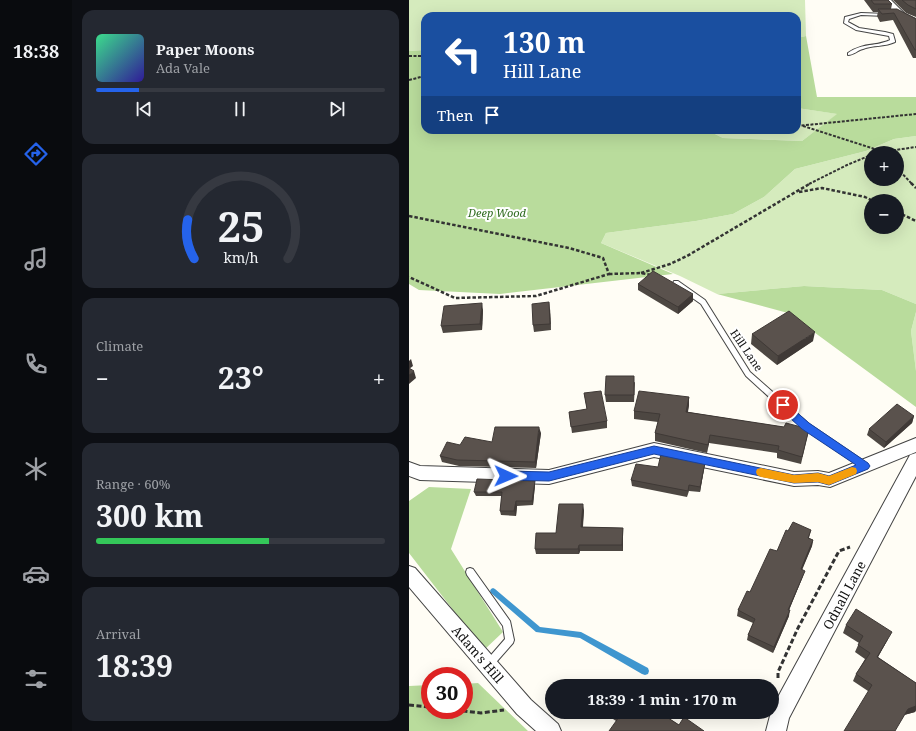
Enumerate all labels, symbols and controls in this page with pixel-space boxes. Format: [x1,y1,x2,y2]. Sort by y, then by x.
text: 130 m [503,23,585,61]
icon: left [437,28,489,80]
text: 18:38 [13,39,59,63]
text: Paper Moons [156,39,255,59]
text: Ada Vale [156,59,210,77]
text: Hill Lane [503,59,581,83]
icon: previous [133,98,155,120]
icon: pause [229,98,251,120]
icon: next [326,98,348,120]
icon: arrive [481,104,503,126]
text: Then [437,105,473,125]
icon: directions [22,140,50,168]
map controls [864,146,904,234]
button: + [864,146,904,186]
button: − [864,194,904,234]
text: 25 [217,198,264,254]
park label: Deep Wood [467,205,527,220]
icon: music [22,245,50,273]
text: km/h [223,248,258,267]
street label: Hill Lane [727,326,767,374]
text: Climate [96,337,143,355]
icon: phone [22,350,50,378]
text: 23° [218,357,264,398]
text: − [96,363,109,393]
text: + [373,363,385,393]
pin [766,388,800,422]
icon: arrive [772,394,794,416]
icon: climate [22,455,50,483]
position arrow [485,455,527,497]
text: Range · 60% [96,475,170,493]
text: 300 km [96,495,203,536]
street label: Odnall Lane [818,557,870,633]
icon: car [22,560,50,588]
street label: Adam's Hill [448,621,508,687]
text: Arrival [96,625,140,643]
text: 18:39 [96,645,173,686]
icon: filters [22,665,50,693]
speed limit sign: 30 [421,667,473,719]
text: 18:39 · 1 min · 170 m [587,689,737,709]

